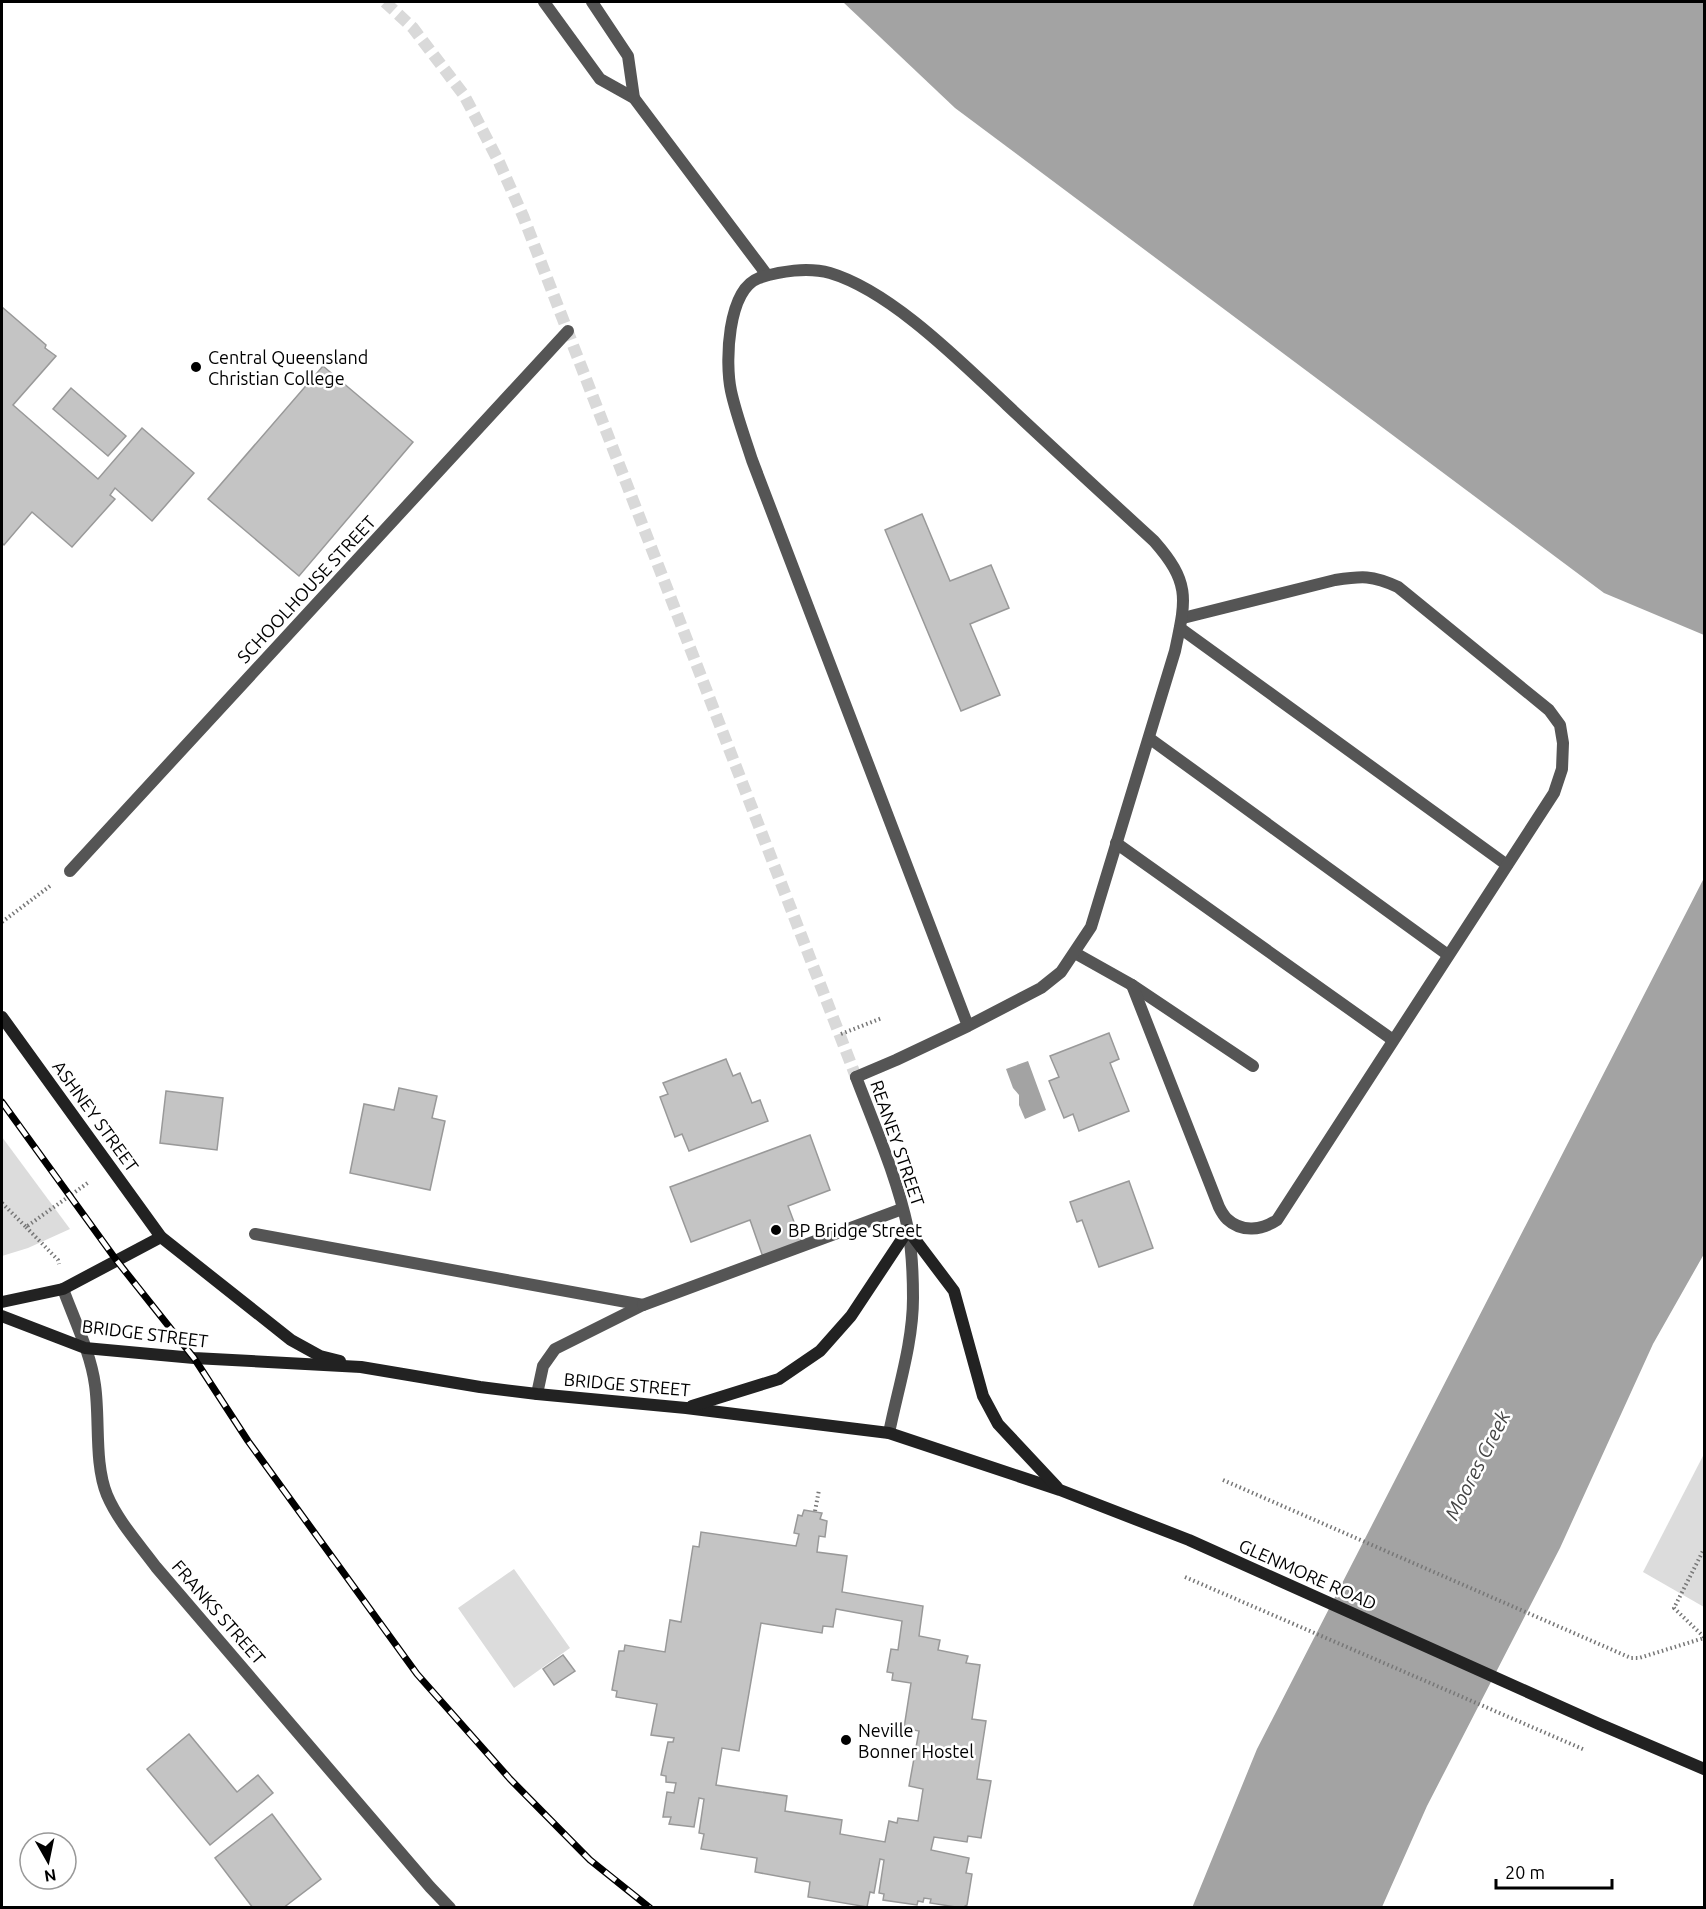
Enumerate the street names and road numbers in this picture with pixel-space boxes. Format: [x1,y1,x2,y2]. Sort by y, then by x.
street label: SCHOOLHOUSE STREET [233,511,379,667]
street label: ASHNEY STREET [49,1057,143,1175]
street label: REANEY STREET [867,1078,929,1208]
street label: BRIDGE STREET [81,1315,209,1351]
street label: BRIDGE STREET [563,1369,691,1399]
street label: GLENMORE ROAD [1236,1535,1380,1613]
street label: FRANKS STREET [168,1556,270,1668]

